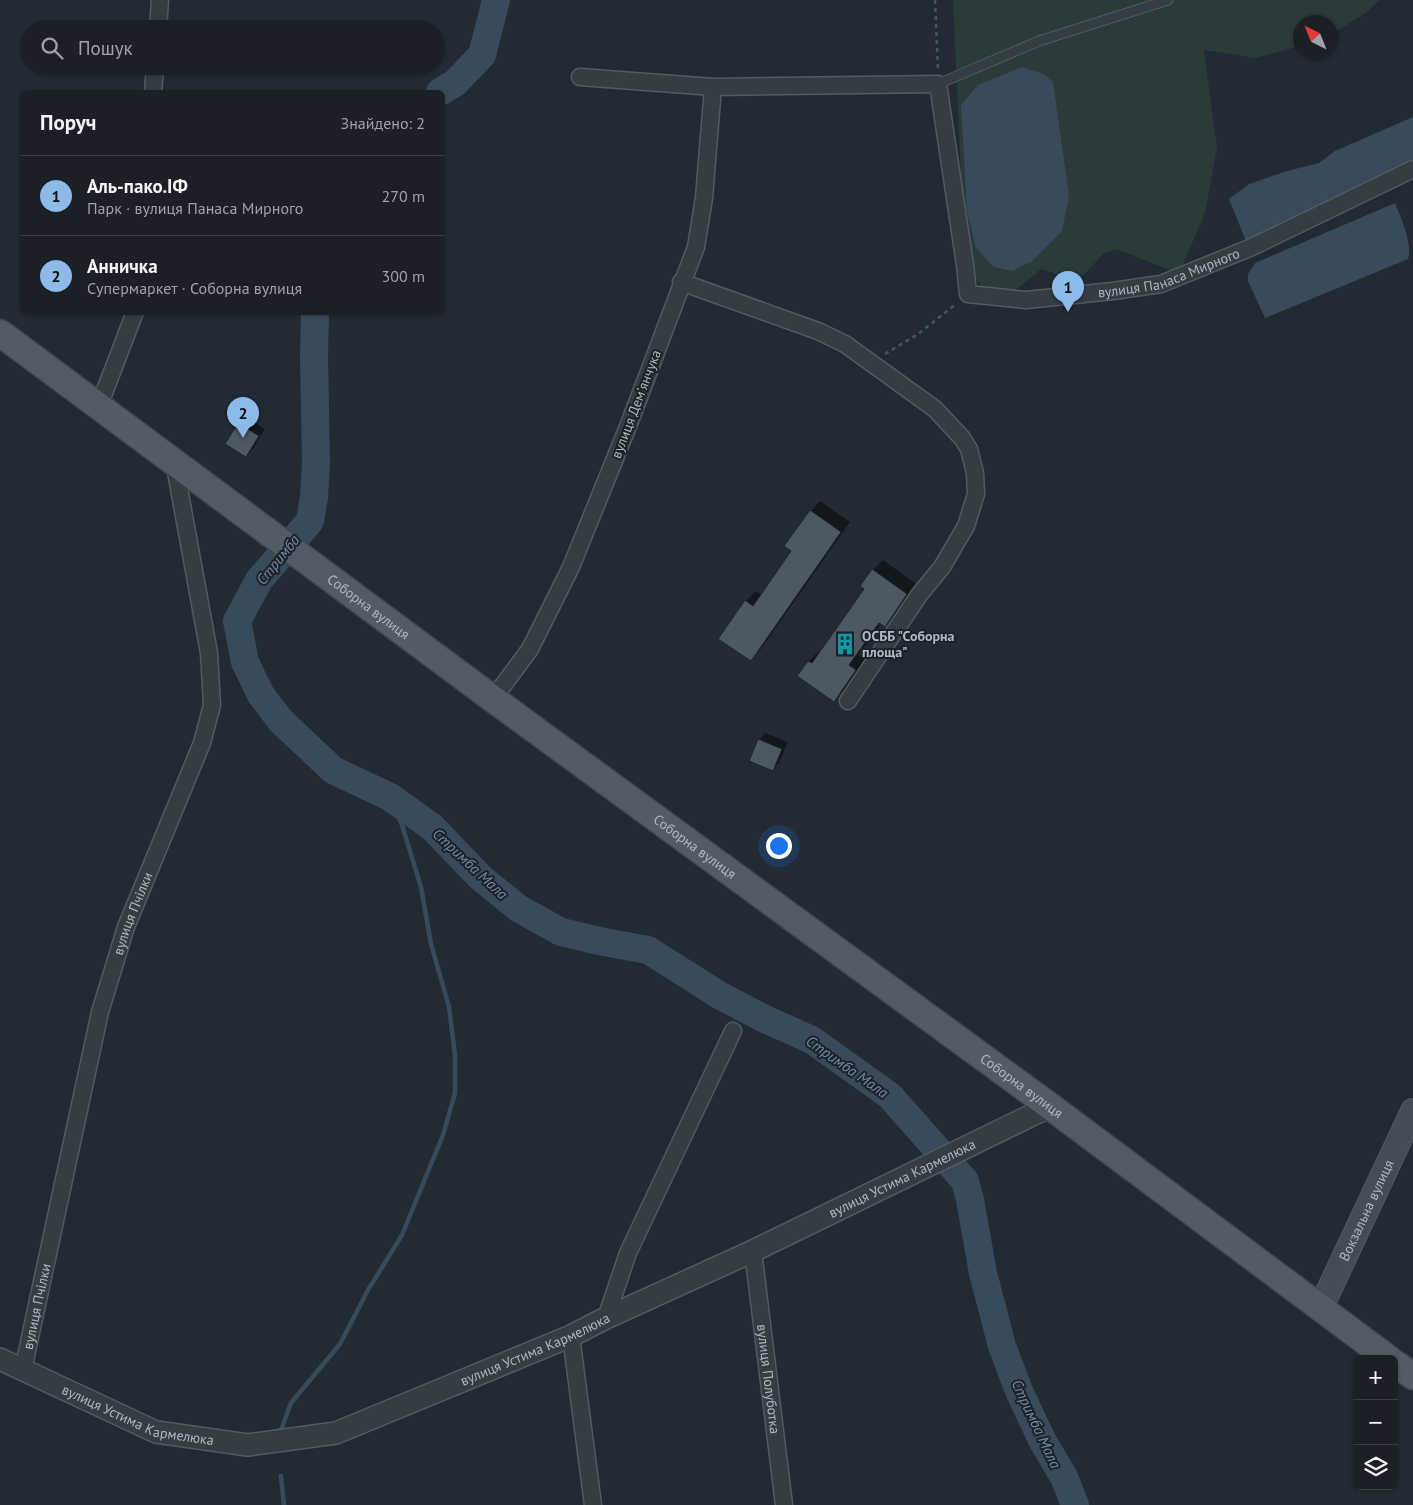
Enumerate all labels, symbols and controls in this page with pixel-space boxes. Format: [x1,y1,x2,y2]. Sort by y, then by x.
north arrow [1293,15,1338,60]
search box [20,20,445,75]
icon: search [38,34,66,62]
text: Пошук [78,36,133,60]
text: Поруч [40,109,96,136]
text: Знайдено: 2 [341,113,425,133]
text: Аль-пако.ІФ [87,174,188,198]
text: 1 [51,186,61,206]
text: 270 m [382,186,425,206]
text: Парк · вулиця Панаса Мирного [87,198,303,218]
street label: вулиця Панаса Мирного [1097,244,1242,302]
text: Анничка [87,254,158,278]
text: 2 [51,266,61,286]
text: 300 m [382,266,425,286]
pin: 1 [1052,271,1084,312]
text: Супермаркет · Соборна вулиця [87,278,302,298]
street label: вулиця Демʼянчука [607,347,665,461]
pin: 2 [227,397,259,438]
water label: Стримба [252,530,304,588]
street label: Соборна вулиця [324,570,413,643]
place label: ОСББ "Соборна площа" [862,627,955,661]
building icon: ОСББ "Соборна площа" [832,631,858,657]
street label: Соборна вулиця [650,810,740,883]
water label: Стримба Мала [429,824,512,904]
your location [766,833,792,859]
street label: вулиця Пчілки [109,869,157,957]
water label: Стримба Мала [803,1031,893,1102]
street label: Соборна вулиця [977,1049,1067,1122]
street label: вулиця Устима Кармелюка [826,1135,979,1222]
street label: Вокзальна вулиця [1335,1157,1398,1264]
street label: вулиця Пчілки [19,1262,55,1351]
street label: вулиця Устима Кармелюка [458,1309,613,1390]
street label: вулиця Полуботка [753,1323,784,1435]
map controls [1353,1355,1398,1490]
button: + [1353,1355,1398,1400]
water label: Стримба Мала [1008,1376,1066,1472]
street label: вулиця Устима Кармелюка [59,1380,215,1449]
button: − [1353,1400,1398,1445]
button: layers [1353,1445,1398,1490]

